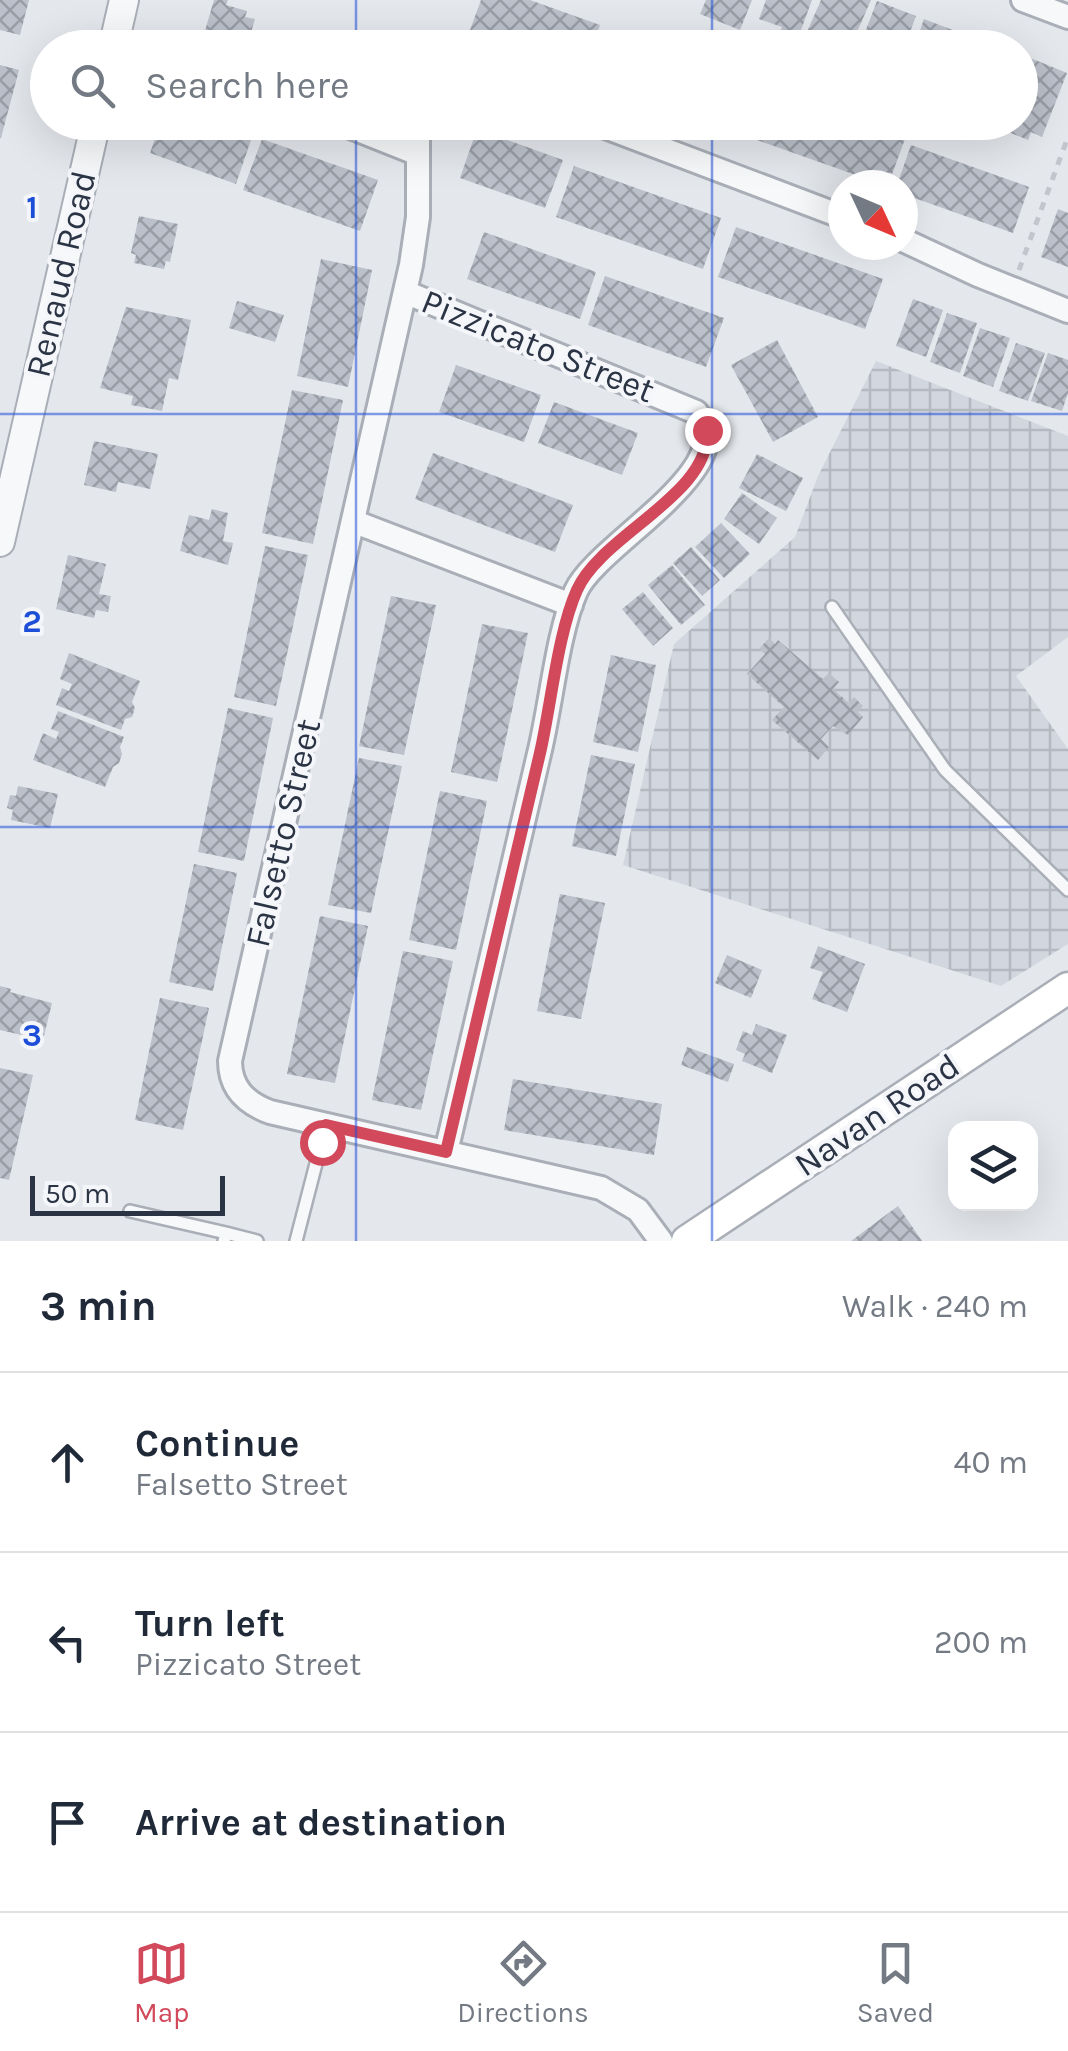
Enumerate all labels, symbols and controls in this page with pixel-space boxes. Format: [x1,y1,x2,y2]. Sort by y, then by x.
search box [30,30,1038,140]
icon: search [65,58,120,113]
text: Search here [145,63,349,108]
street label: Renaud Road [17,167,105,381]
north arrow [828,170,918,260]
text: 1 [26,189,38,226]
street label: Pizzicato Street [416,281,660,411]
route end [685,408,731,454]
text: 2 [22,603,42,640]
street label: Falsetto Street [237,715,329,951]
text: 3 [22,1017,42,1054]
street label: Navan Road [787,1045,967,1185]
route start [300,1120,346,1166]
map controls [948,1121,1038,1211]
button: layers [948,1121,1038,1211]
scale bar [30,1171,225,1216]
text: 50 m [45,1177,110,1210]
text: 3 min [40,1281,157,1331]
text: Walk · 240 m [842,1288,1028,1325]
text: Continue [135,1421,299,1466]
icon: ahead [40,1435,95,1490]
text: 40 m [954,1444,1028,1481]
text: Falsetto Street [135,1466,348,1503]
text: Turn left [135,1601,285,1646]
icon: left [40,1615,95,1670]
text: 200 m [934,1624,1028,1661]
text: Pizzicato Street [135,1646,361,1683]
icon: arrive [40,1795,95,1850]
text: Arrive at destination [135,1800,507,1845]
tab: Map [134,1936,189,2029]
tab: Directions [457,1936,589,2029]
tab: Saved [857,1936,934,2029]

